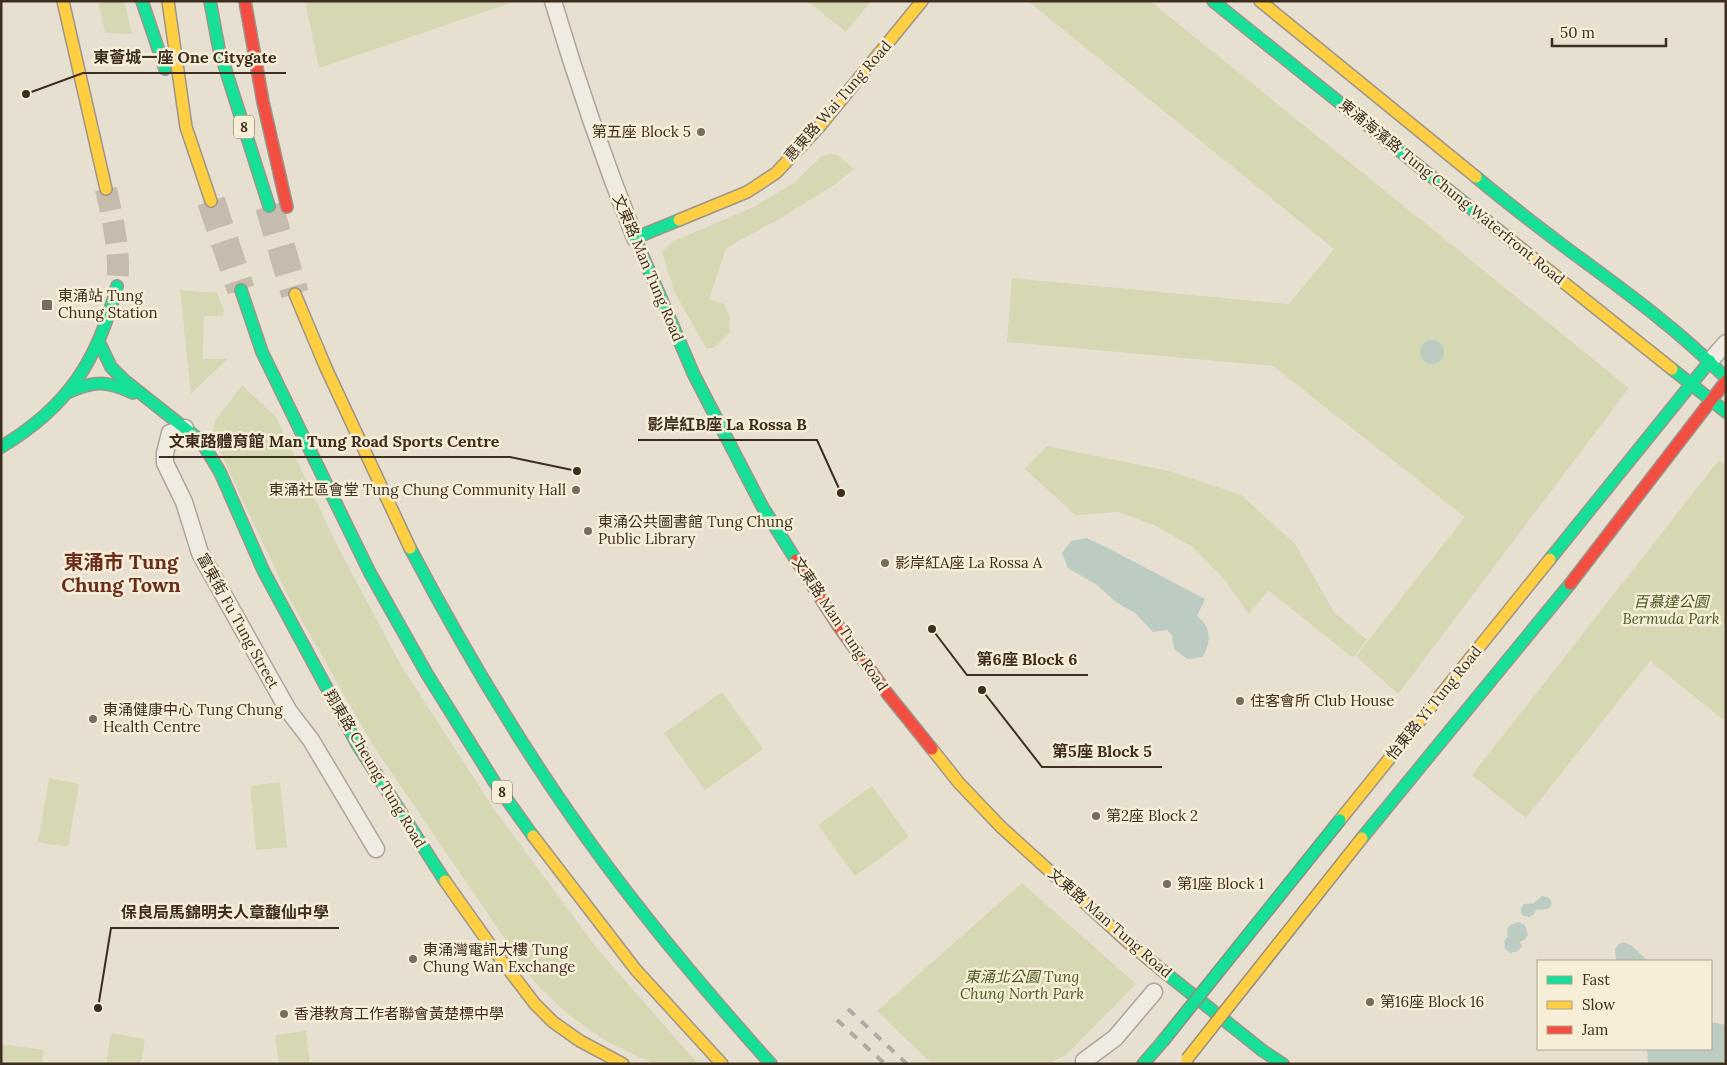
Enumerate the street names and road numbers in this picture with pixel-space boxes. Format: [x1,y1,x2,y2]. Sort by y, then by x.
street label: 惠東路 Wai Tung Road [780,36,895,165]
street label: 東涌海濱路 Tung Chung Waterfront Road [1336,95,1569,289]
road number: 8 [234,115,254,138]
street label: 文東路 Man Tung Road [609,191,688,344]
street label: 富東街 Fu Tung Street [193,550,284,692]
street label: 文東路 Man Tung Road [788,553,892,695]
street label: 怡東路 Yi Tung Road [1382,642,1485,763]
street label: 翔東路 Cheung Tung Road [321,686,430,851]
road number: 8 [492,780,512,804]
street label: 文東路 Man Tung Road [1044,864,1176,982]

